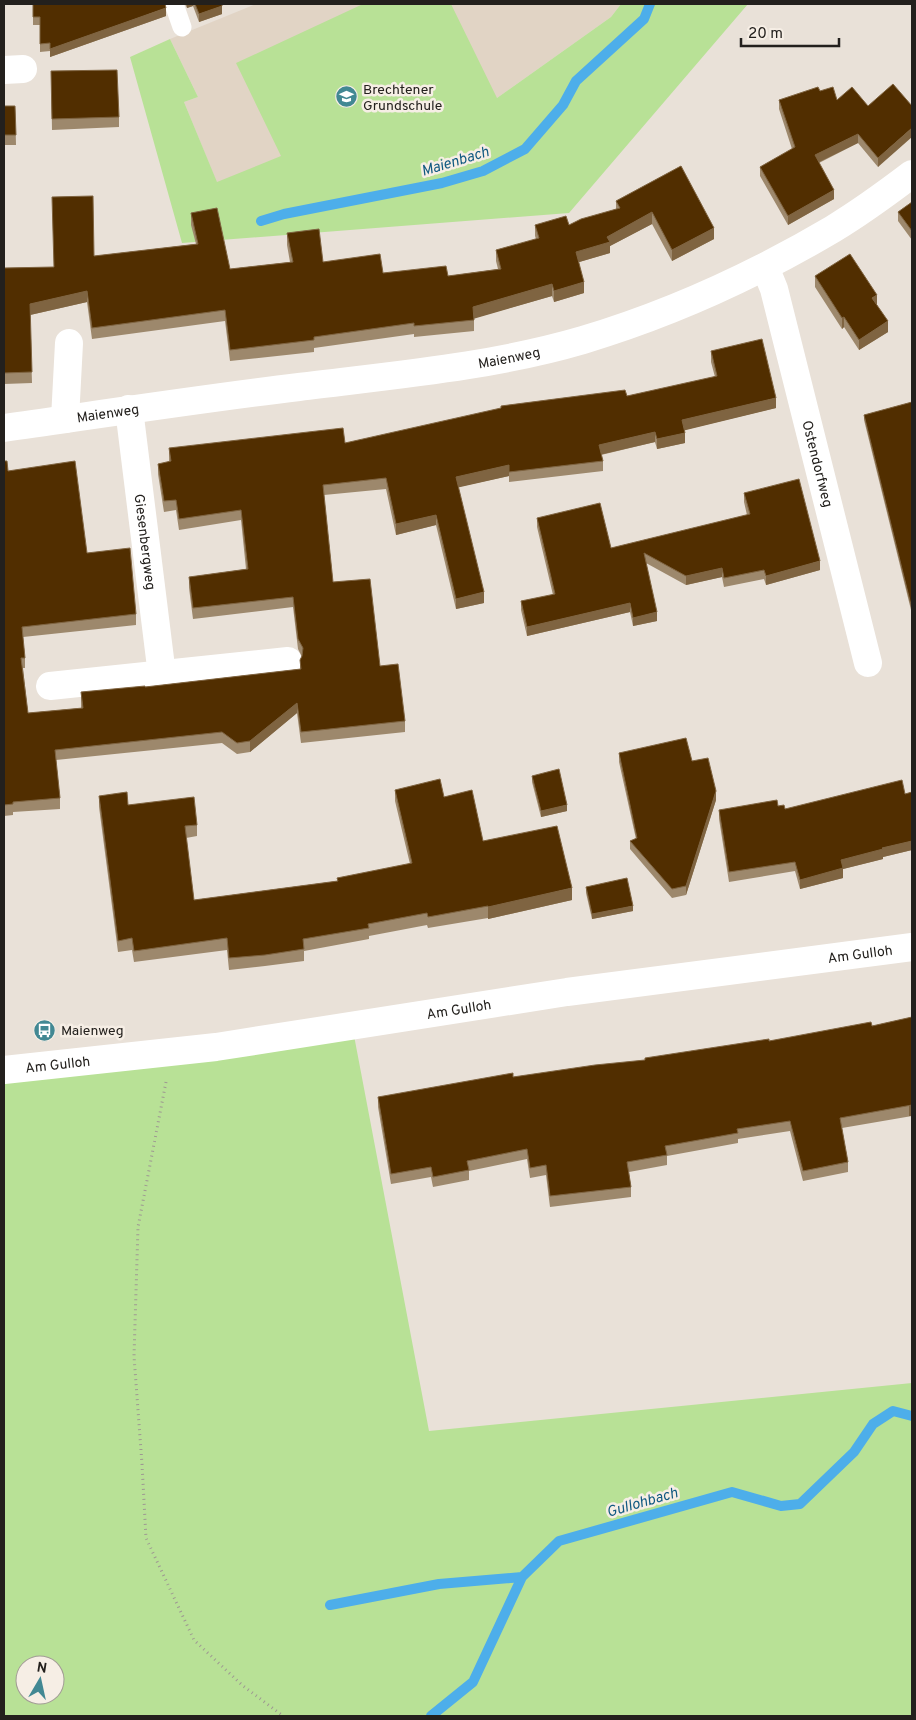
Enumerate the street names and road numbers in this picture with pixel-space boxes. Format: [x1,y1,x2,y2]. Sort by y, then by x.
street label: Maienweg [477,344,542,373]
street label: Maienweg [76,402,140,427]
street label: Ostendorfweg [797,419,836,509]
street label: Giesenbergweg [130,493,158,591]
street label: Am Gulloh [827,943,894,968]
street label: Am Gulloh [425,997,493,1024]
street label: Am Gulloh [24,1054,91,1078]

